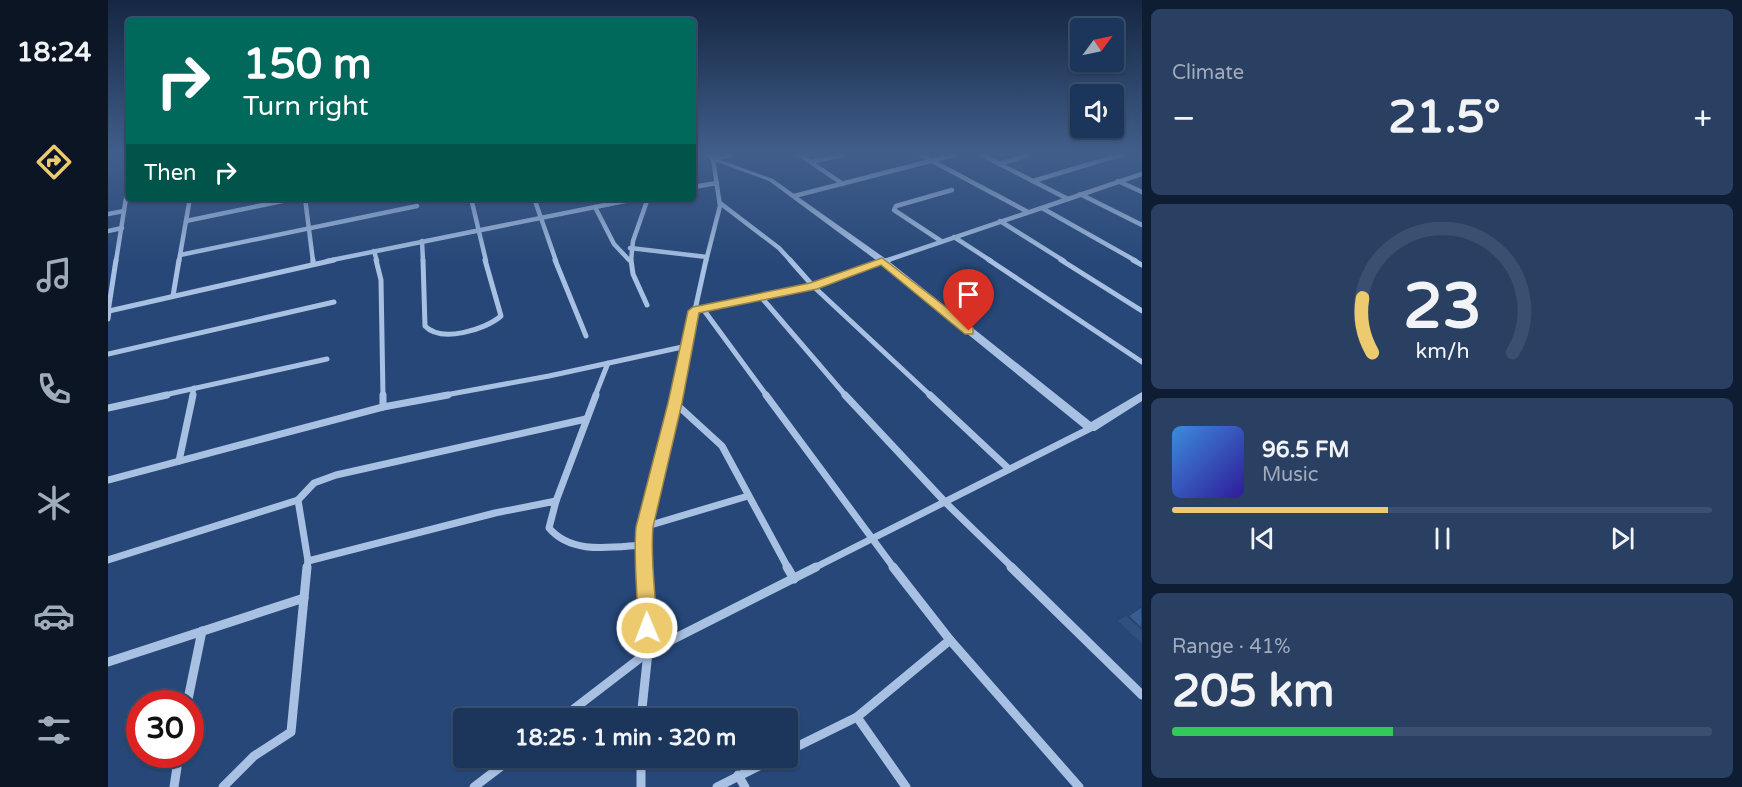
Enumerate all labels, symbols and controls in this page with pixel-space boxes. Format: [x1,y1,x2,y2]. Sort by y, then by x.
north arrow [1070,18,1124,72]
map controls [1070,18,1124,138]
text: 18:24 [17,36,91,69]
text: 150 m [243,39,372,90]
icon: right [144,42,222,120]
text: Climate [1172,61,1244,85]
button: sound [1070,84,1124,138]
text: Turn right [243,90,369,123]
text: 21.5° [1388,91,1501,145]
text: − [1172,99,1196,138]
text: + [1693,99,1712,138]
icon: directions [33,141,75,183]
icon: right [209,156,242,189]
text: Then [144,160,197,186]
icon: music [33,254,75,296]
pin [943,269,994,331]
text: 23 [1403,270,1481,345]
icon: arrive [952,278,985,311]
text: km/h [1415,339,1469,365]
icon: phone [33,368,75,410]
text: 96.5 FM [1262,437,1350,463]
text: Music [1262,463,1318,487]
icon: climate [33,482,75,524]
icon: previous [1246,522,1279,555]
icon: pause [1426,522,1459,555]
icon: next [1606,522,1639,555]
icon: car [33,595,75,637]
position arrow [615,596,679,660]
text: Range · 41% [1172,635,1291,659]
text: 205 km [1172,665,1334,719]
speed limit sign: 30 [126,690,204,768]
icon: filters [33,709,75,751]
text: 18:25 · 1 min · 320 m [515,725,736,751]

